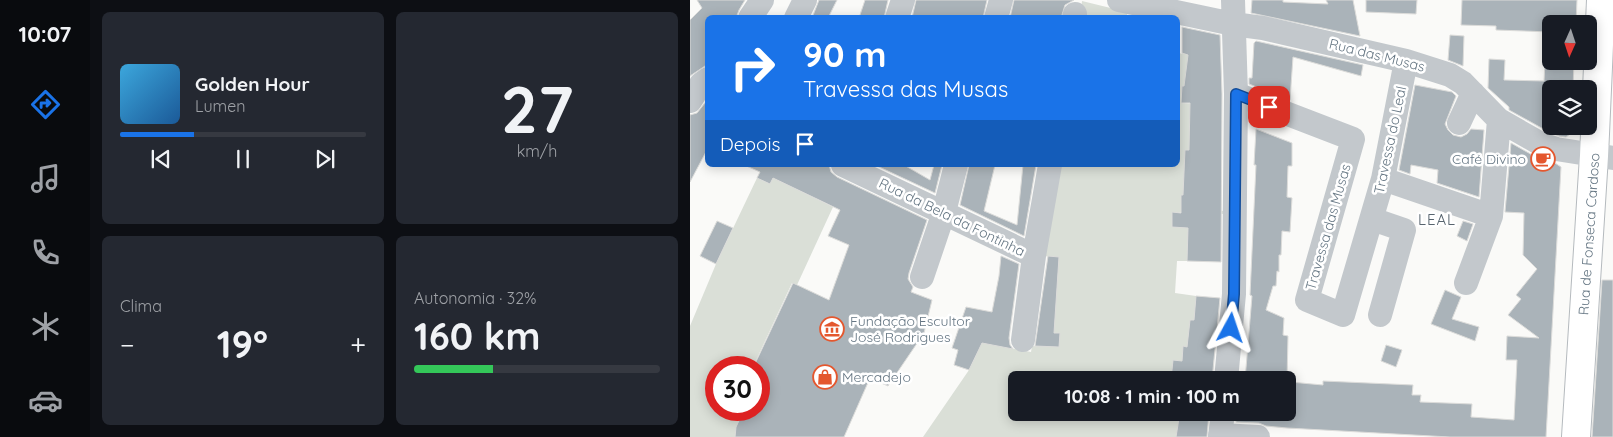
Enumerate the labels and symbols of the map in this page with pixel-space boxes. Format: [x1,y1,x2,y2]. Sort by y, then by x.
north arrow [1542,15,1598,70]
street label: Rua das Musas [1327,34,1427,76]
street label: Travessa do Leal [1370,84,1410,196]
pin [1248,86,1290,128]
cafe icon: Café Divino [1530,146,1556,172]
place label: Café Divino [1452,150,1526,168]
street label: Rua de Fonseca Cardoso [1574,152,1604,316]
street label: Travessa das Musas [1301,162,1355,292]
street label: Rua da Bela da Fontinha [876,174,1028,260]
district label: LEAL [1418,210,1456,229]
position arrow [1204,301,1256,353]
place label: Fundação Escultor José Rodrigues [850,312,971,346]
museum icon: Fundação Escultor José Rodrigues [819,316,845,342]
speed limit sign: 30 [705,356,770,421]
shop icon: Mercadejo [812,364,838,390]
place label: Mercadejo [842,368,911,386]

